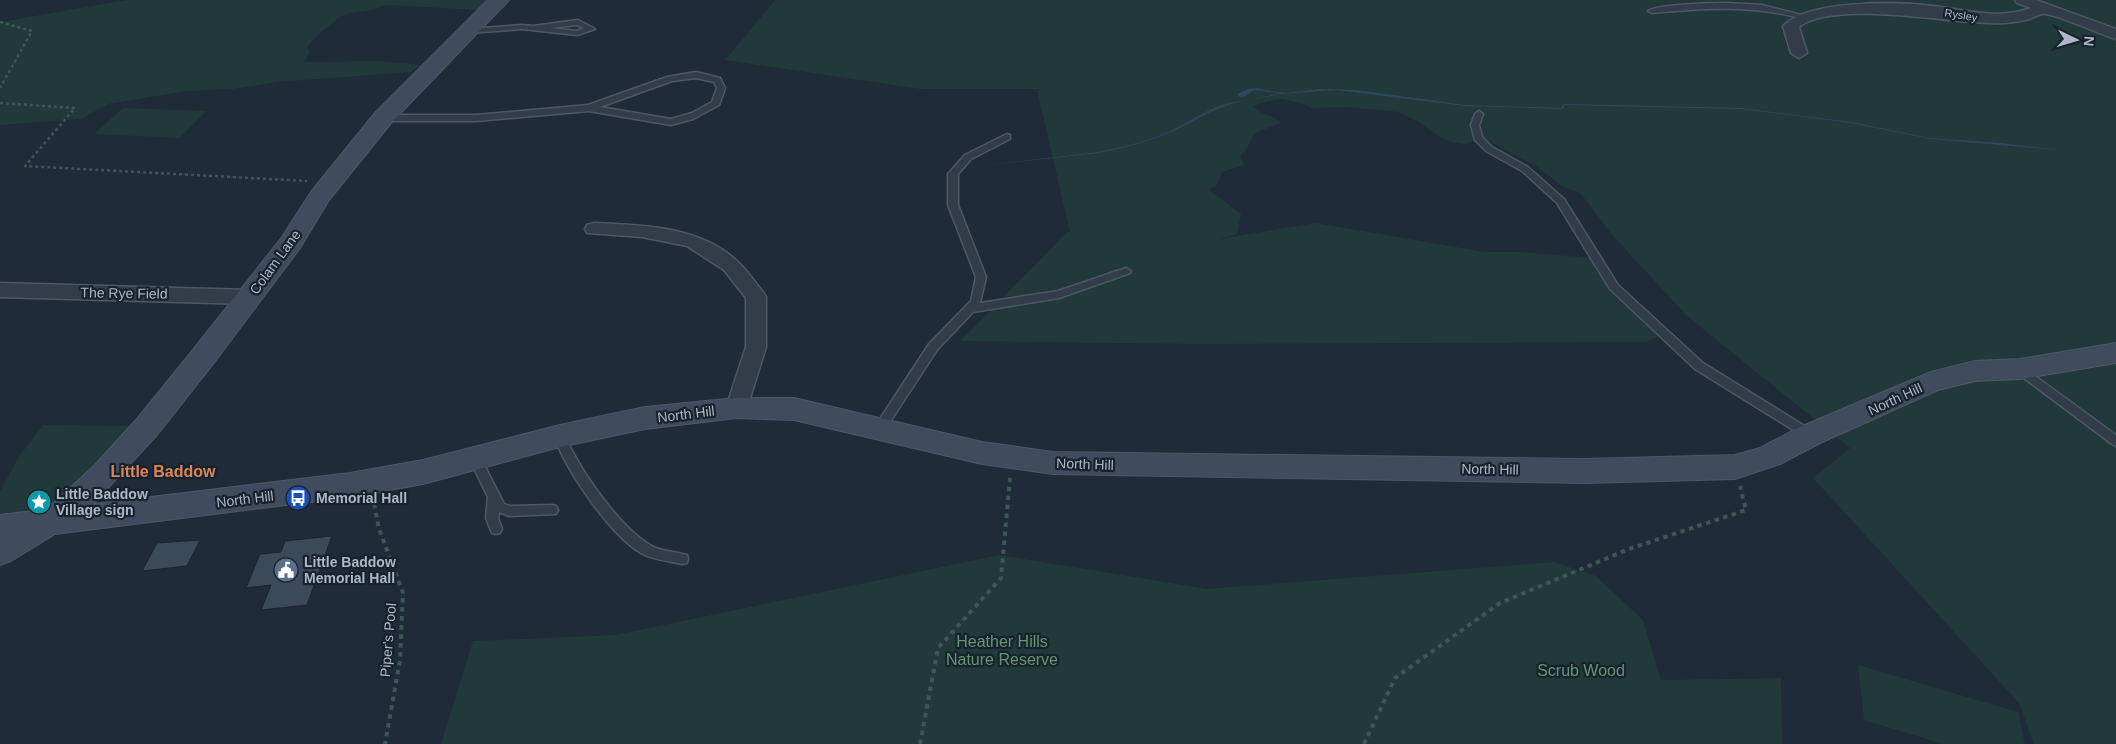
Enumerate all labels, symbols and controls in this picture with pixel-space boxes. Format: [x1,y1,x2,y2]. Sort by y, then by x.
street label: Rysley [1944,6,1979,24]
north arrow [2051,15,2101,65]
text: N [2081,35,2097,47]
street label: Colam Lane [246,227,304,297]
street label: The Rye Field [80,284,168,302]
street label: North Hill [1866,380,1924,418]
street label: North Hill [656,403,716,425]
street label: North Hill [1056,455,1114,473]
street label: North Hill [1461,460,1519,478]
district label: Little Baddow [111,463,216,480]
bus stop icon: Memorial Hall [285,485,311,511]
place label: Little Baddow Village sign [56,486,148,518]
street label: North Hill [215,488,275,510]
place icon: Little Baddow Village sign [26,489,52,515]
place label: Memorial Hall [316,490,407,506]
place label: Little Baddow Memorial Hall [304,554,396,586]
public building icon: Little Baddow Memorial Hall [273,557,299,583]
street label: Piper's Pool [377,602,399,678]
park label: Heather Hills Nature Reserve [946,633,1058,668]
park label: Scrub Wood [1537,662,1625,679]

